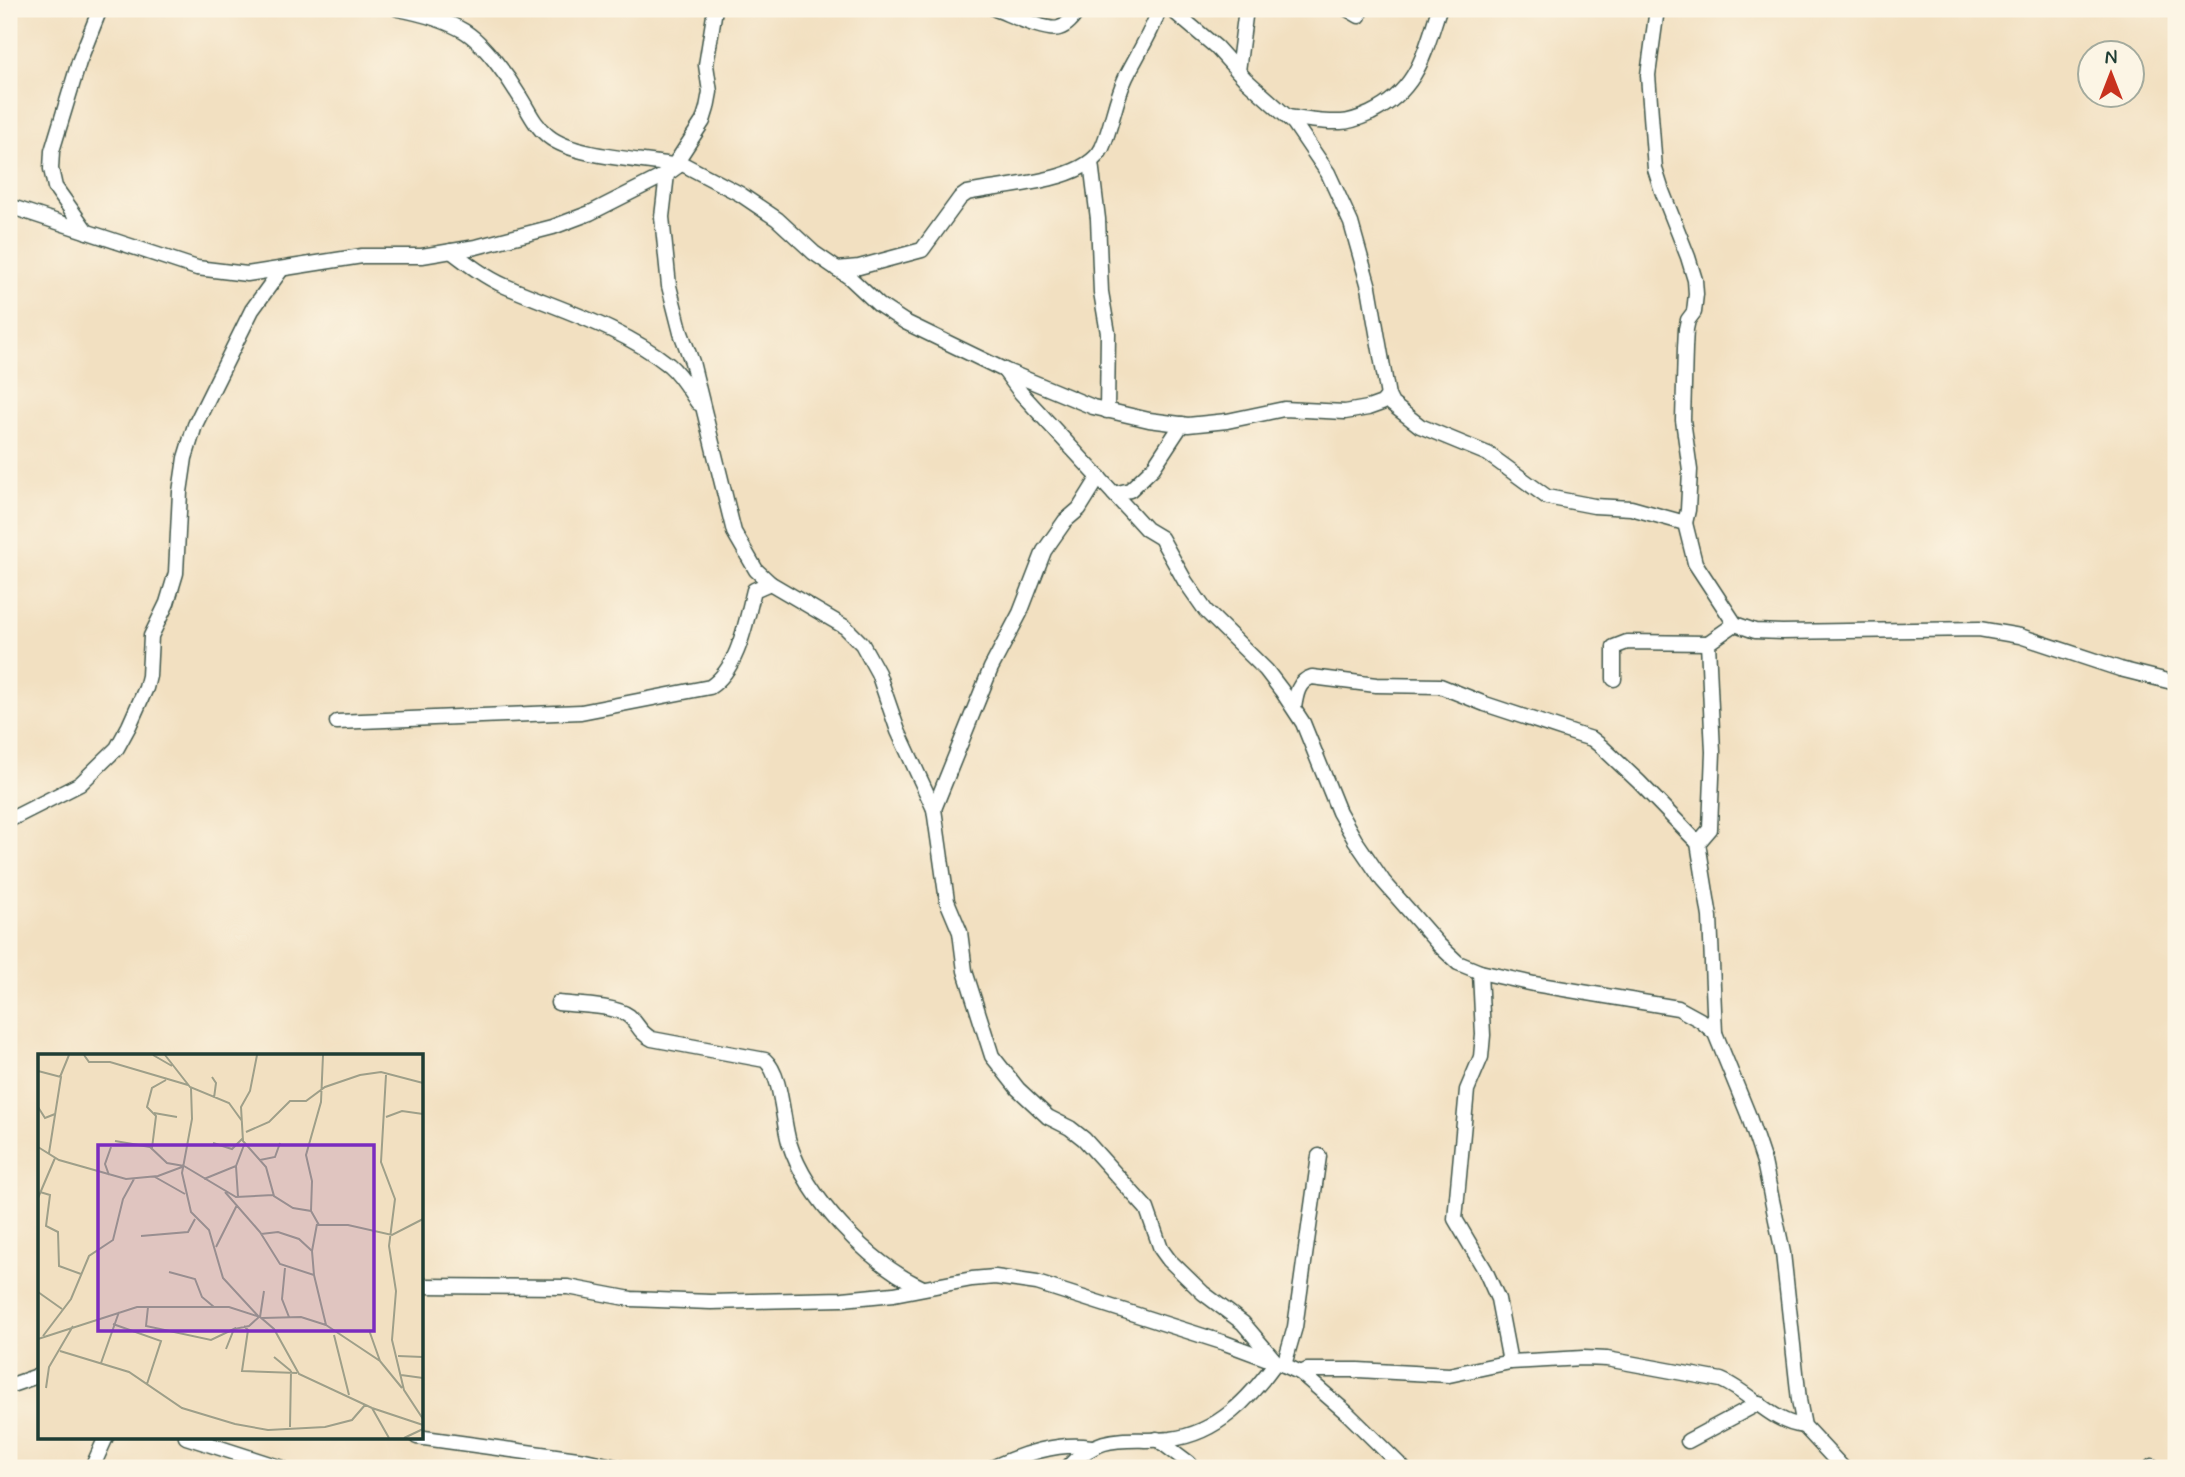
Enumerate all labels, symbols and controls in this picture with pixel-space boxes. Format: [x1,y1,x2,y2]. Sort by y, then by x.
north arrow [2076,38,2146,108]
text: N [2105,46,2117,71]
inset map [38,1054,424,1438]

